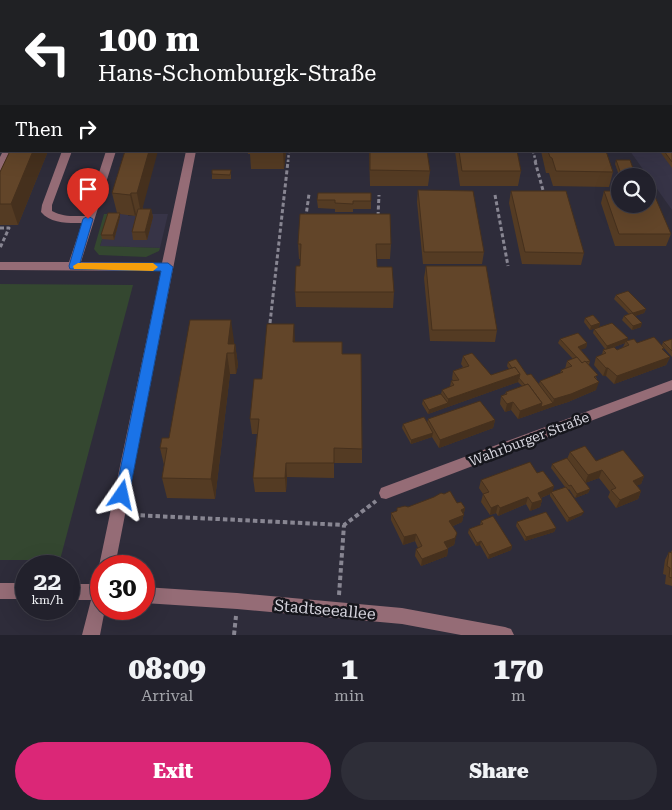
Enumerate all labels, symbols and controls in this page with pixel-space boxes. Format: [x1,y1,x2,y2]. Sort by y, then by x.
text: 100 m [98,19,199,60]
icon: left [15,20,80,85]
text: Hans-Schomburgk-Straße [98,61,376,86]
icon: right [73,115,101,143]
text: Then [15,118,63,141]
pin [67,168,109,219]
map controls [611,168,656,213]
button: search [611,168,656,213]
icon: arrive [74,175,102,203]
street label: Wahrburger Straße [467,409,592,469]
position arrow [95,468,147,520]
speed limit sign: 30 [90,555,155,620]
text: 22 [33,567,62,596]
text: km/h [31,593,64,607]
street label: Stadtseeallee [273,596,377,623]
text: 08:09 [129,651,206,686]
text: 1 [341,651,358,686]
text: 170 [493,651,543,686]
text: Arrival [141,686,193,705]
text: min [334,686,364,705]
text: m [511,686,525,705]
button: Exit [15,742,331,800]
button: Share [341,742,657,800]

